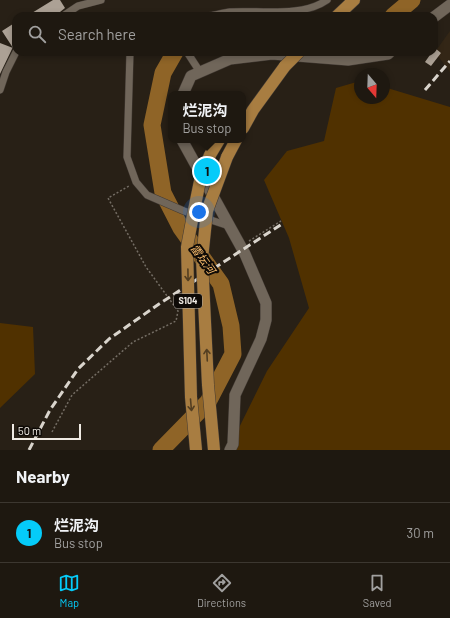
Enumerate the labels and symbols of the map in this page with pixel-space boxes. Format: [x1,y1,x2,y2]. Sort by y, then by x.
north arrow [354,68,390,104]
pin: 1 [194,156,220,186]
your location [189,202,209,222]
water label: 雷坛河 [188,242,220,277]
one-way arrow [184,268,192,281]
road number: S104 [174,294,202,308]
one-way arrow [203,349,210,362]
one-way arrow [188,398,195,411]
scale bar [12,422,81,441]

